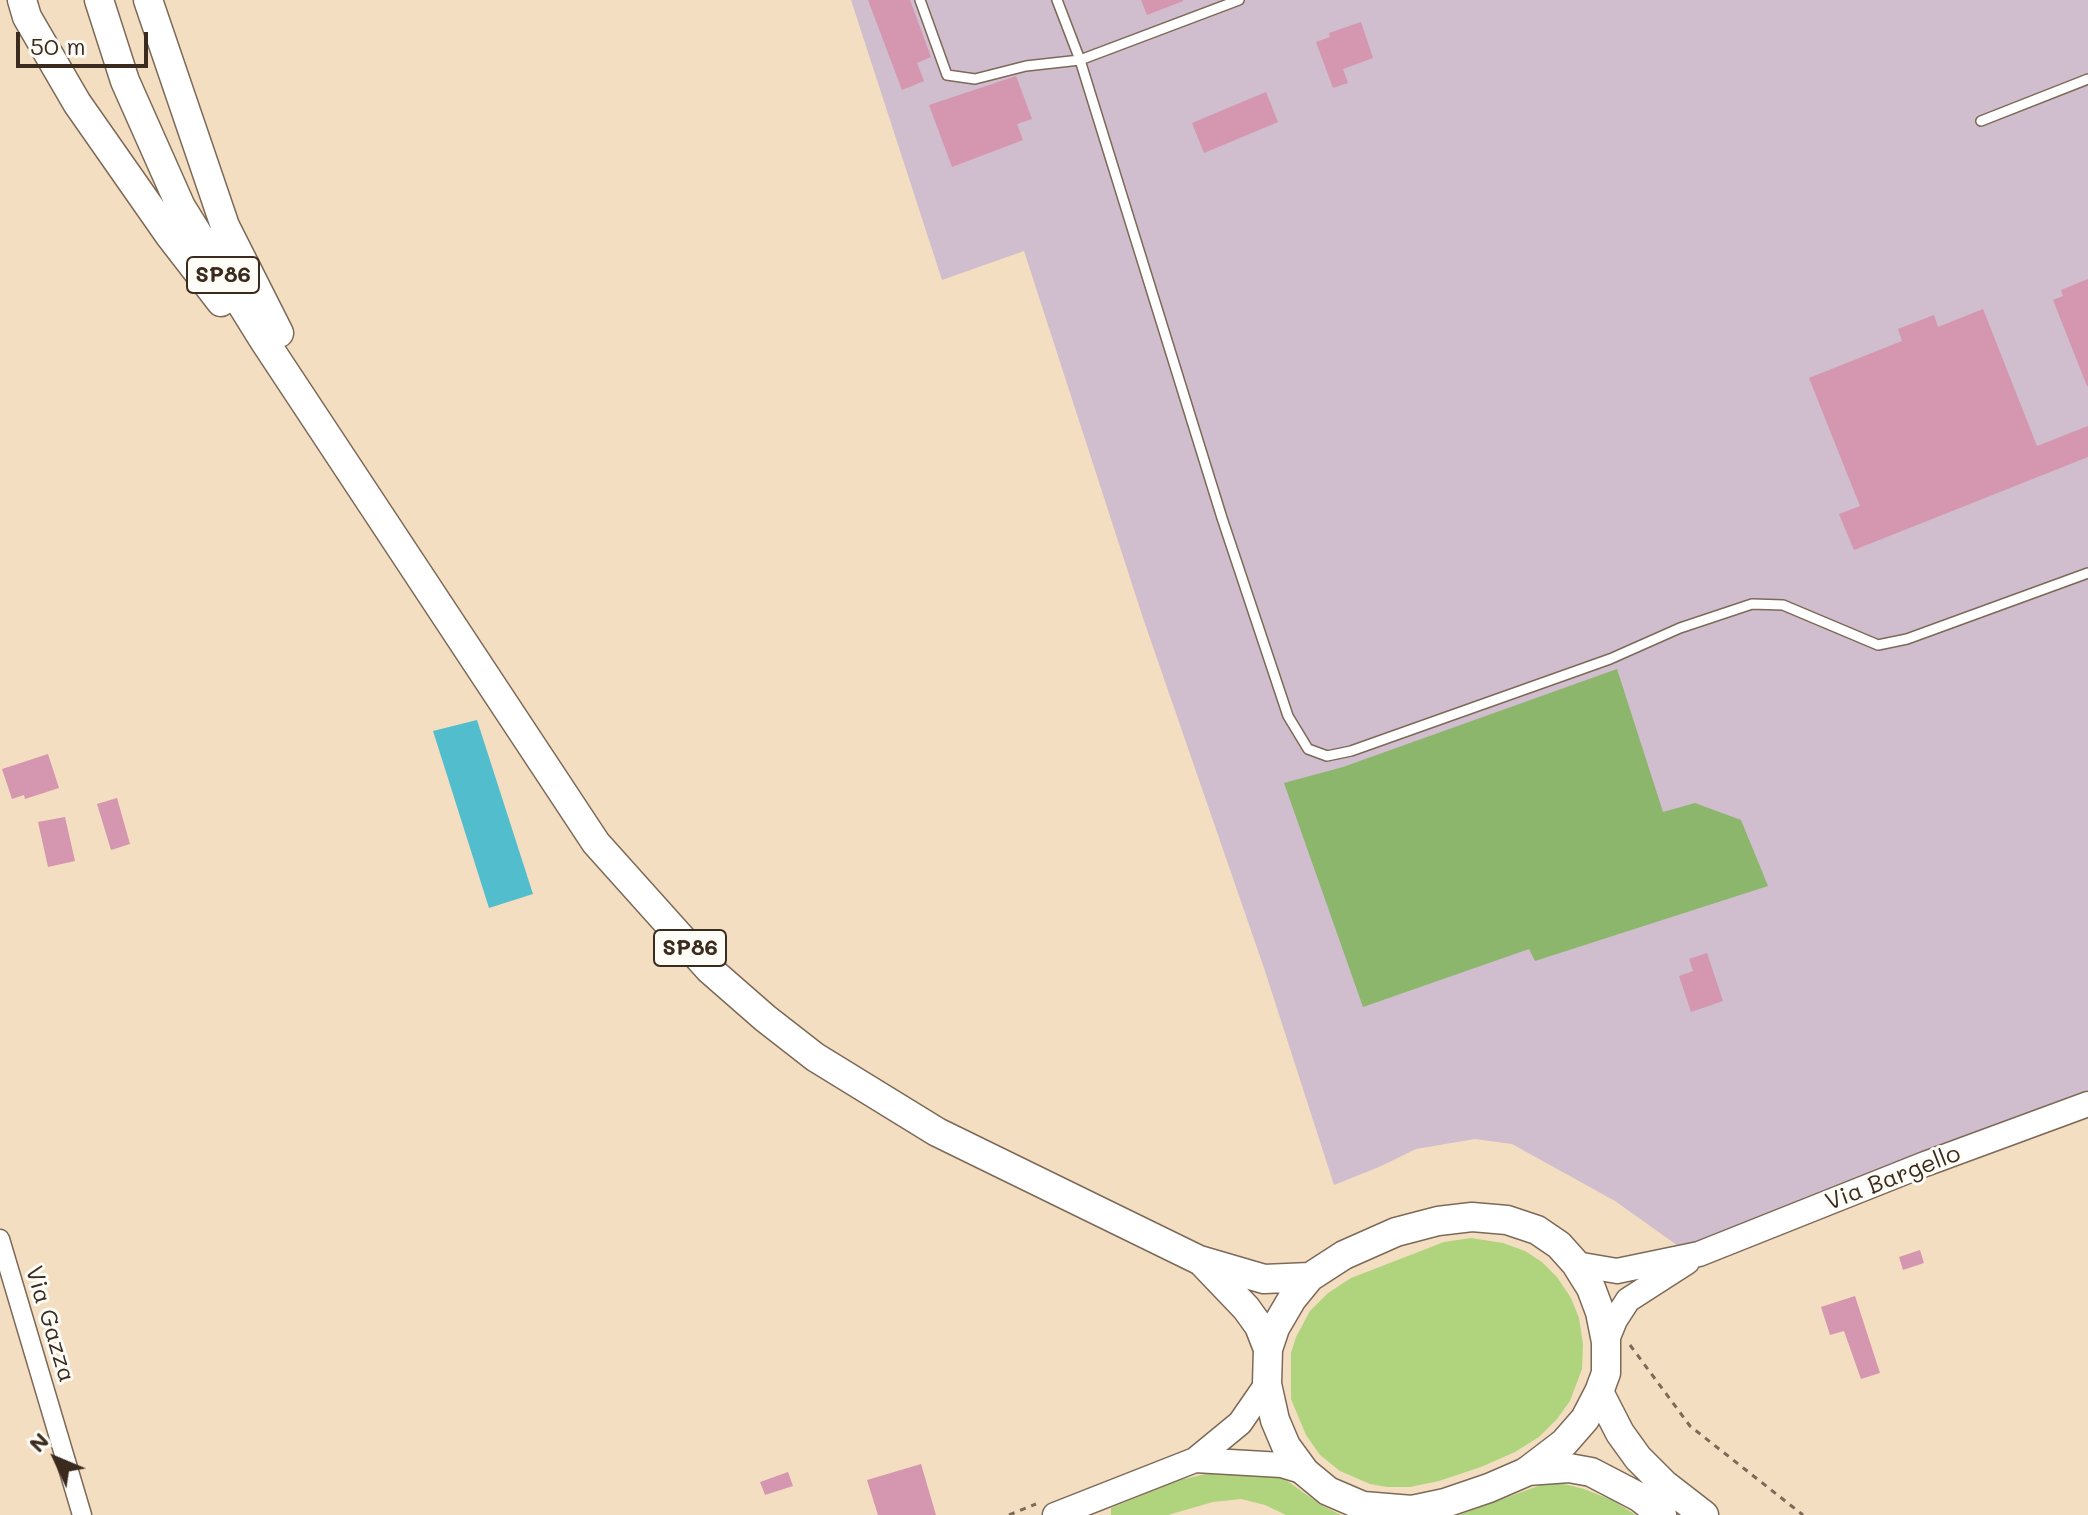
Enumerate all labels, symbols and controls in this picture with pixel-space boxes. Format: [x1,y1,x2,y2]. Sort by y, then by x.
scale bar [20,16,152,66]
text: 50 m [30,30,86,61]
road number: SP86 [187,257,259,293]
road number: SP86 [654,930,726,966]
street label: Via Bargello [1821,1139,1965,1217]
street label: Via Gazza [19,1263,81,1385]
north arrow [16,1419,96,1499]
text: N [22,1426,55,1458]

